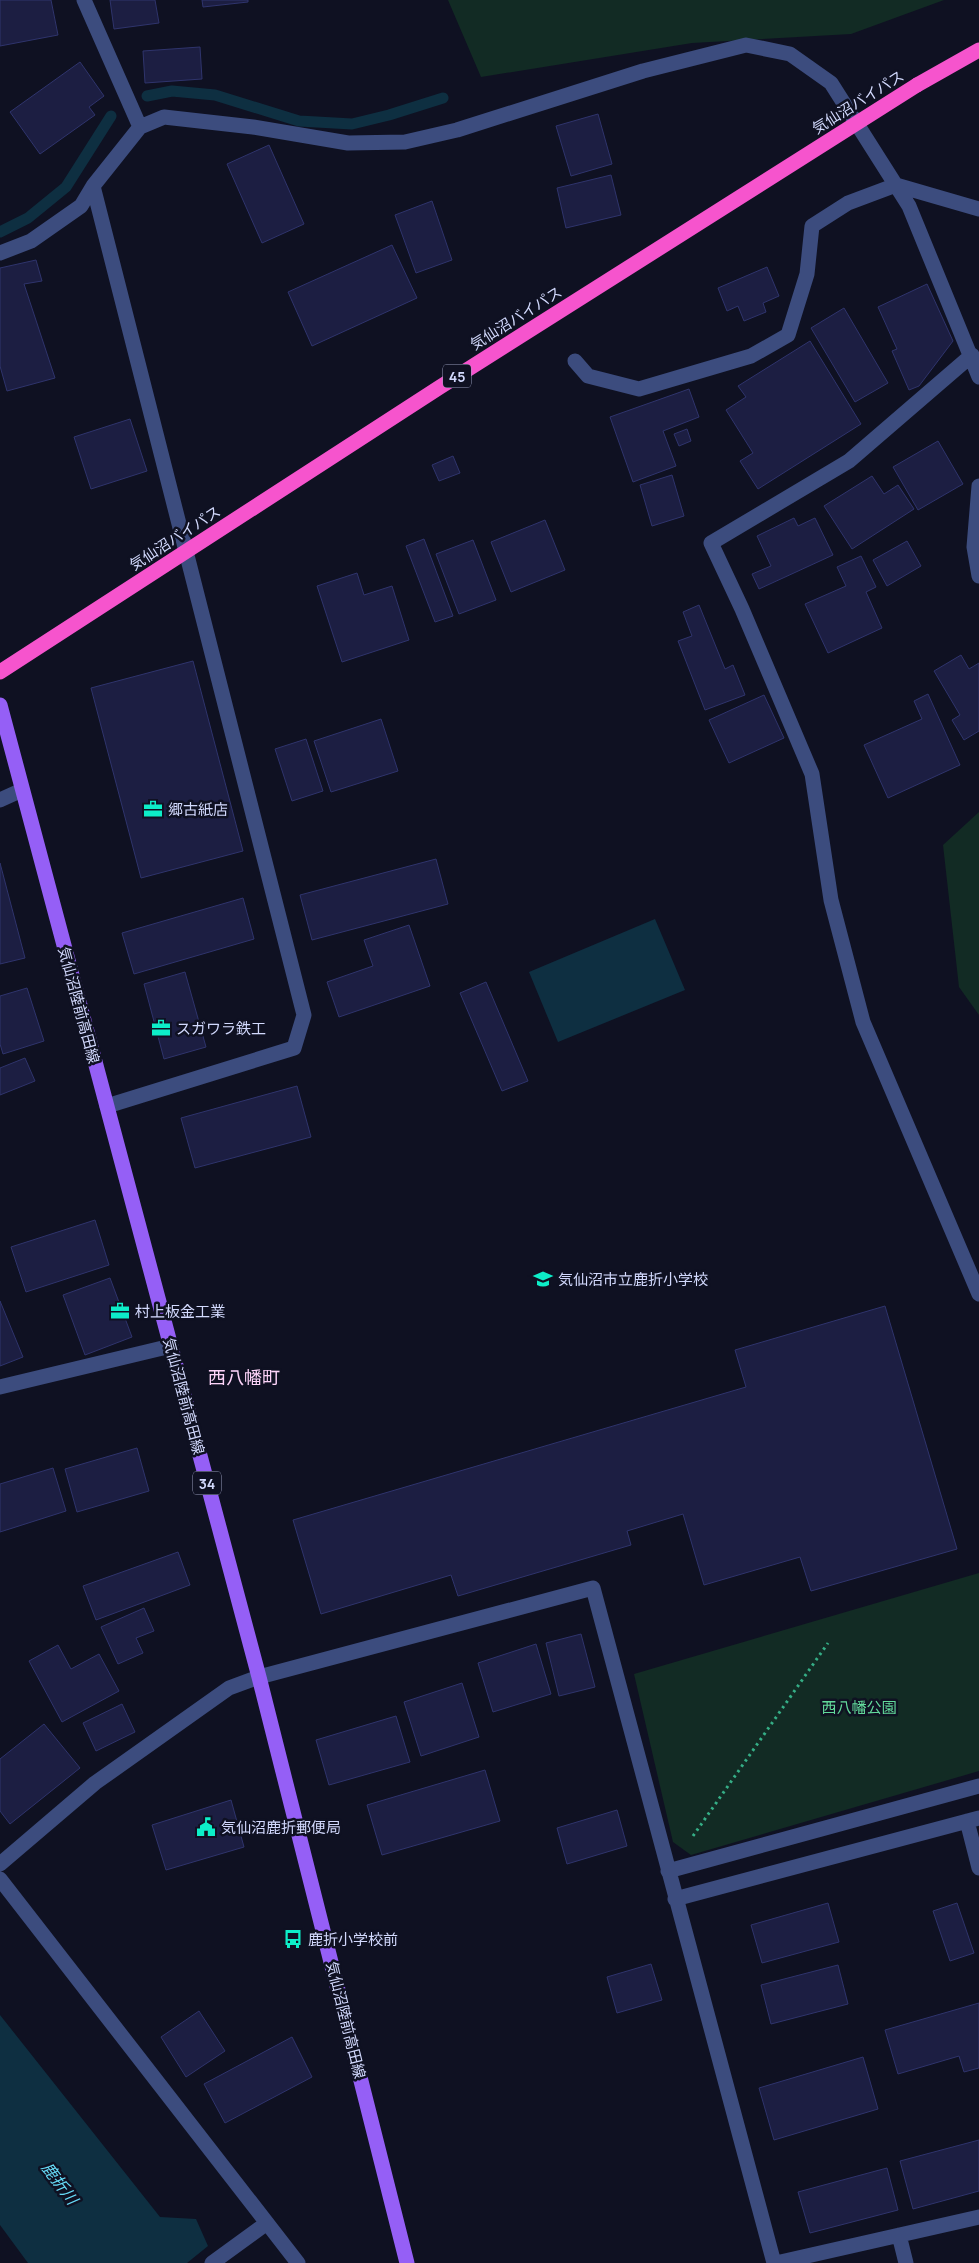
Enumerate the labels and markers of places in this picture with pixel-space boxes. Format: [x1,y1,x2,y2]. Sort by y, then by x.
office icon: 郷古紙店 [142,798,164,820]
place label: 郷古紙店 [168,799,228,820]
office icon: スガワラ鉄工 [150,1017,172,1039]
place label: スガワラ鉄工 [176,1018,266,1039]
school or university icon: 気仙沼市立鹿折小学校 [532,1268,554,1290]
place label: 気仙沼市立鹿折小学校 [558,1269,708,1290]
office icon: 村上板金工業 [109,1300,131,1322]
place label: 村上板金工業 [135,1301,225,1322]
public building icon: 気仙沼鹿折郵便局 [195,1816,217,1838]
place label: 気仙沼鹿折郵便局 [221,1817,341,1838]
bus stop icon: 鹿折小学校前 [282,1928,304,1950]
place label: 鹿折小学校前 [308,1929,398,1950]

